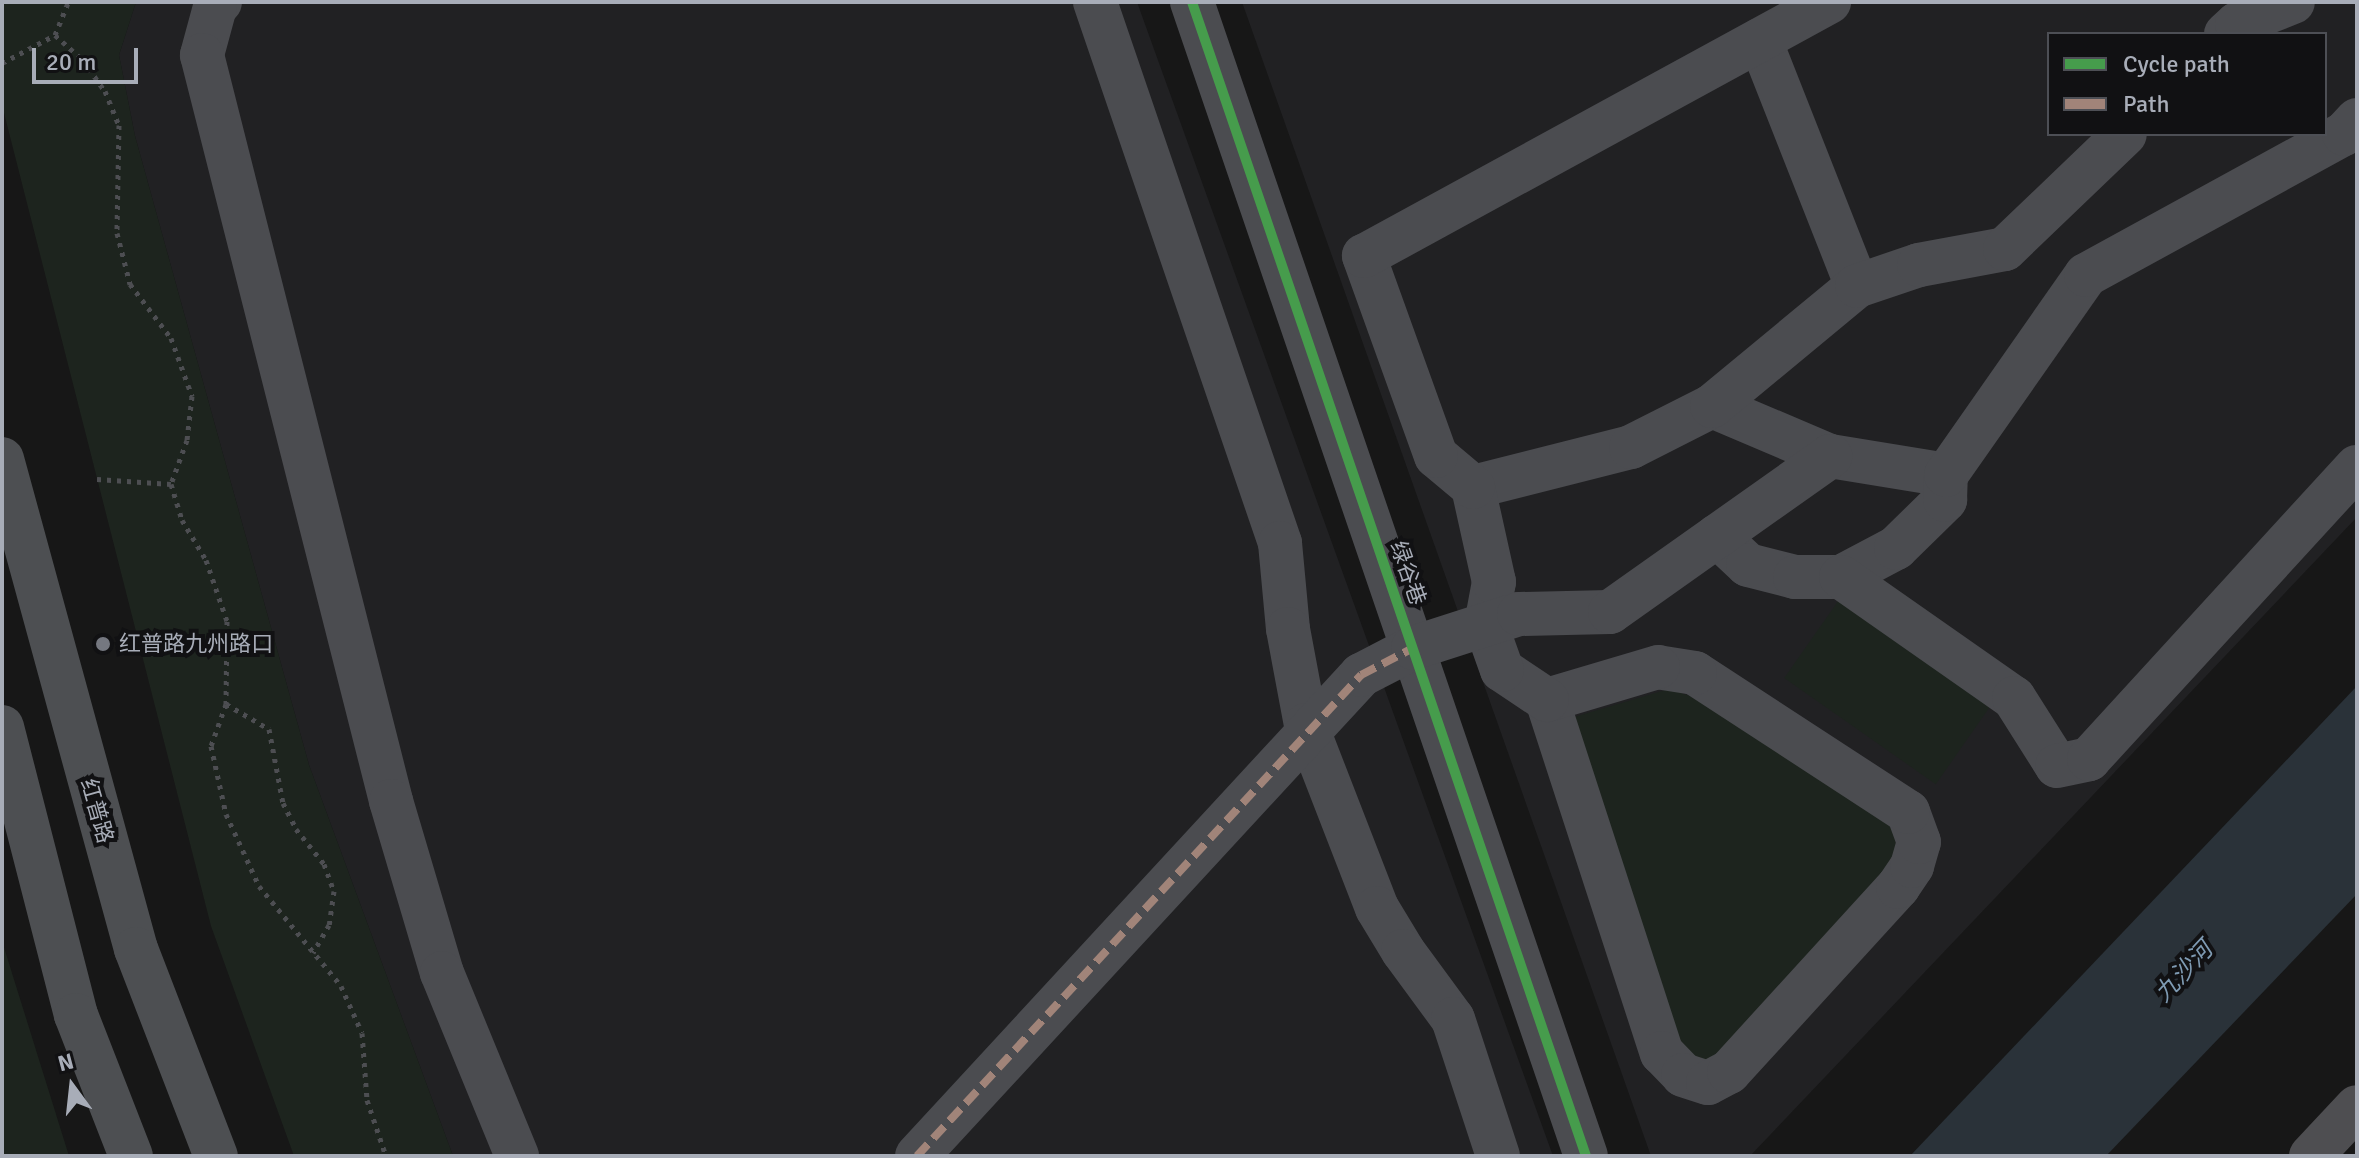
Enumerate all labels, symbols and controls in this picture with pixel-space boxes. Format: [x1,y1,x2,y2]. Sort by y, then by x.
scale bar [36,32,142,82]
legend [2047,32,2327,136]
text: 20 m [46,47,96,77]
text: Cycle path [2123,49,2230,79]
text: Path [2123,89,2169,119]
street label: 绿谷巷 [1385,538,1431,608]
place label: 红普路九州路口 [119,631,273,657]
marker: 红普路九州路口 [94,635,112,653]
street label: 红普路 [75,776,119,846]
water label: 九沙河 [2149,936,2219,1008]
north arrow [32,1046,112,1126]
text: N [55,1047,77,1077]

